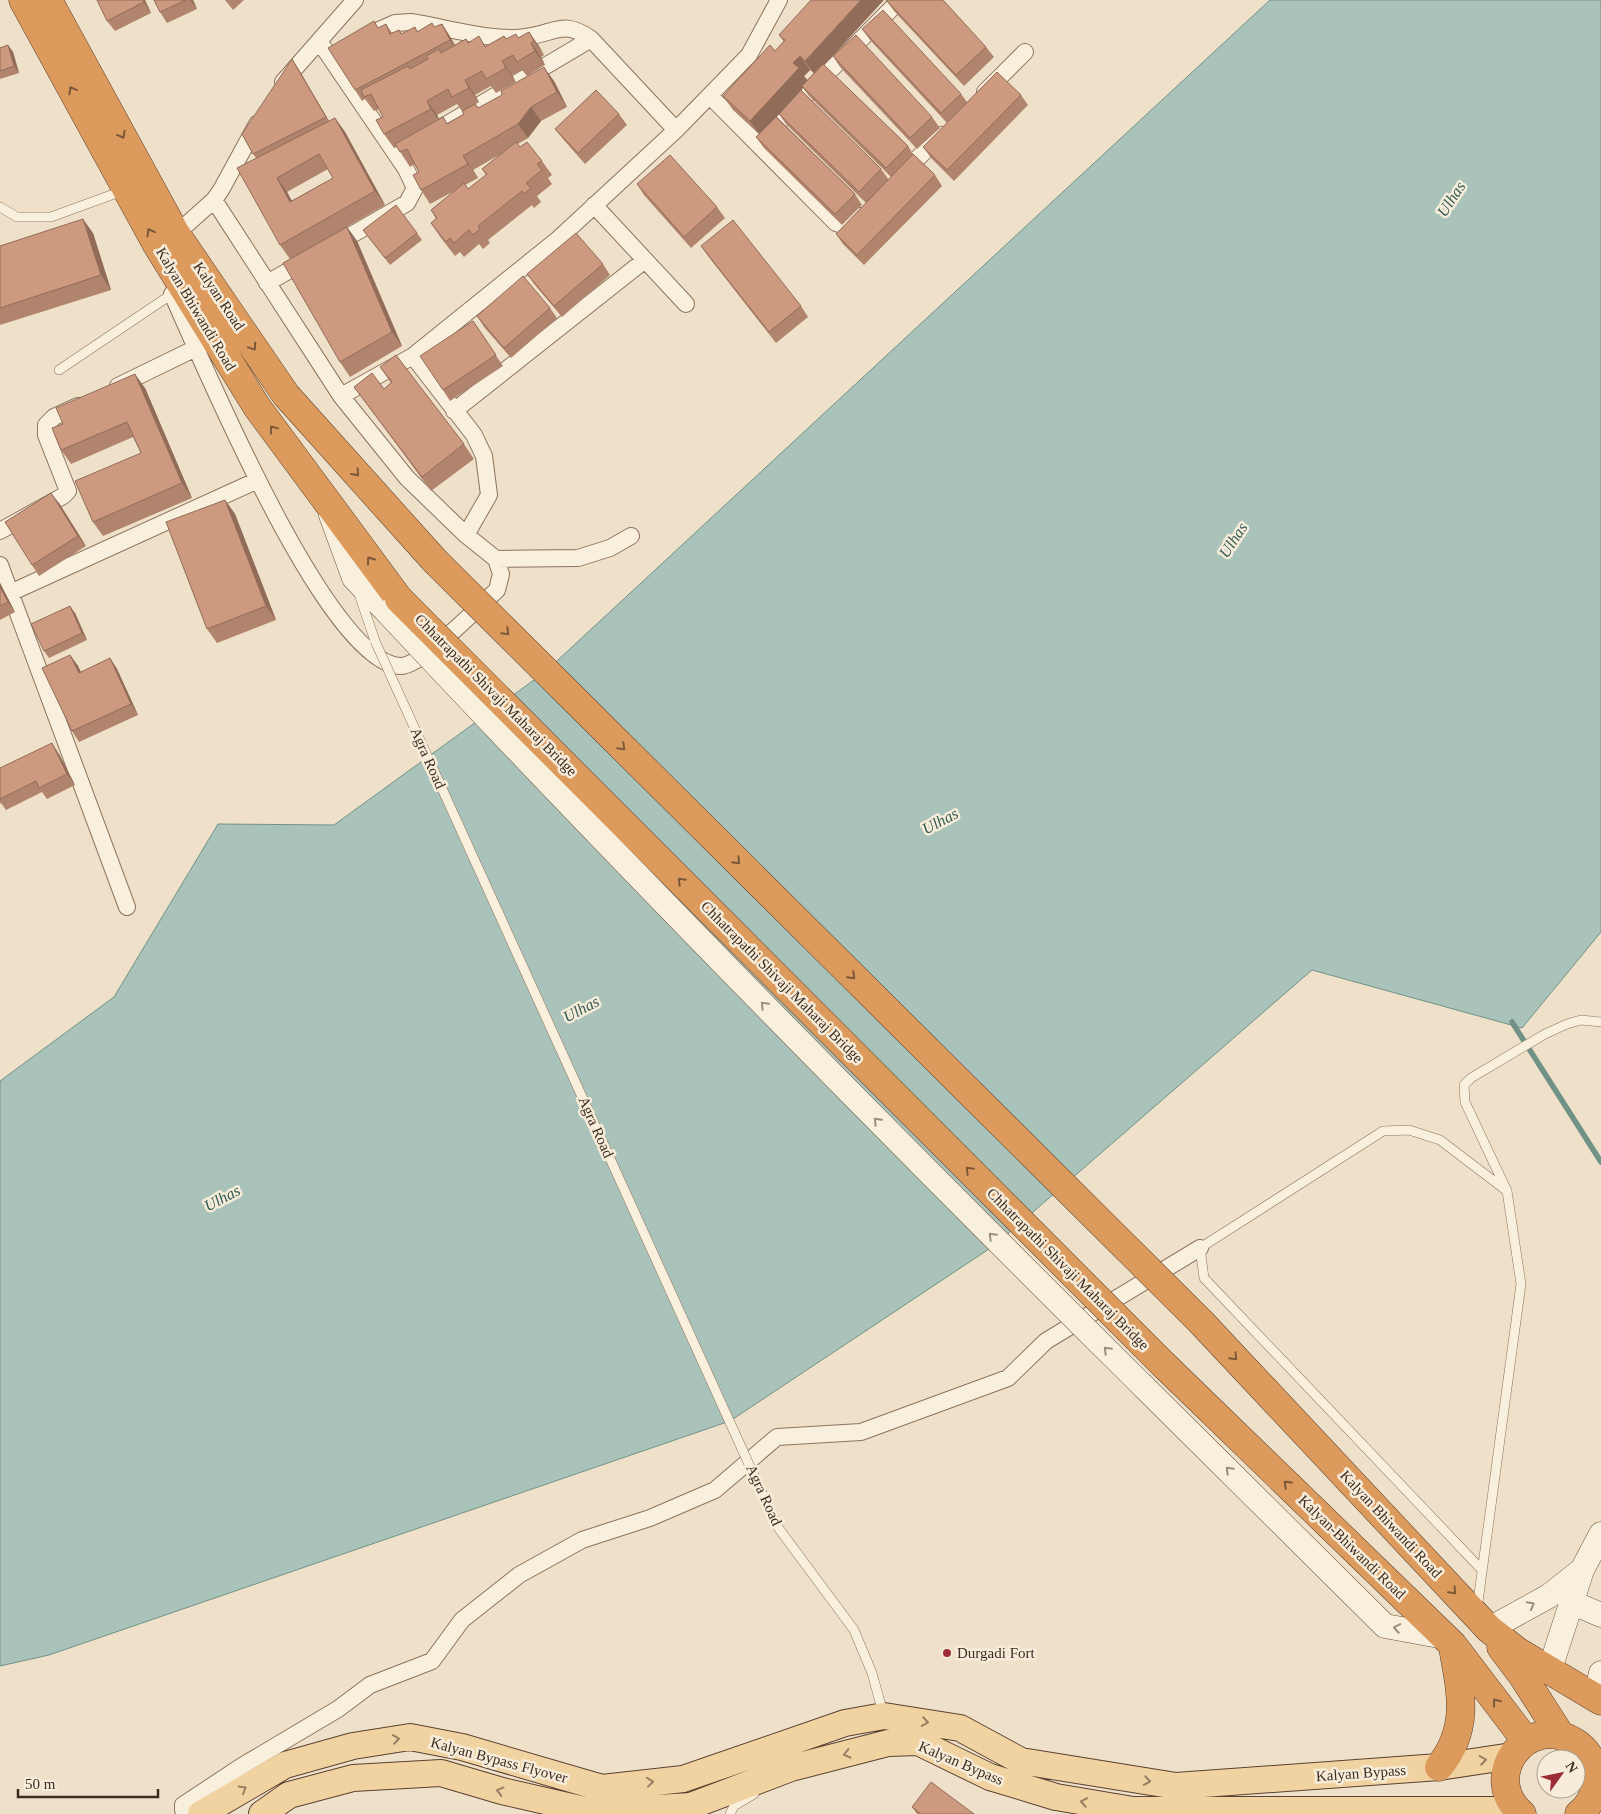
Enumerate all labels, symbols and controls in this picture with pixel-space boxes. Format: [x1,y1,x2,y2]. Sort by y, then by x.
one-way arrow [68,86,78,95]
one-way arrow [116,130,126,139]
water label: Ulhas [1433,178,1469,220]
one-way arrow [146,229,156,238]
street label: Kalyan Bhiwandi Road [153,245,239,374]
street label: Kalyan Road [190,259,248,334]
one-way arrow [247,342,257,351]
one-way arrow [271,426,279,435]
one-way arrow [350,467,359,476]
water label: Ulhas [1215,519,1251,561]
one-way arrow [368,557,376,566]
street label: Chhatrapathi Shivaji Maharaj Bridge [412,611,580,779]
one-way arrow [501,626,510,635]
street label: Agra Road [407,725,449,792]
one-way arrow [616,741,625,750]
water label: Ulhas [919,805,961,837]
one-way arrow [731,855,740,864]
one-way arrow [678,878,687,887]
street label: Chhatrapathi Shivaji Maharaj Bridge [698,898,866,1066]
one-way arrow [847,970,856,979]
water label: Ulhas [560,993,602,1025]
one-way arrow [761,1002,770,1011]
street label: Agra Road [575,1094,617,1161]
one-way arrow [874,1118,883,1127]
one-way arrow [966,1166,975,1175]
water label: Ulhas [201,1182,243,1214]
street label: Chhatrapathi Shivaji Maharaj Bridge [984,1185,1152,1353]
one-way arrow [989,1233,998,1242]
one-way arrow [1104,1347,1113,1356]
one-way arrow [1228,1352,1237,1361]
street label: Agra Road [743,1462,785,1528]
one-way arrow [1225,1467,1234,1476]
street label: Kalyan Bhiwandi Road [1337,1467,1445,1581]
one-way arrow [1284,1481,1293,1490]
street label: Kalyan-Bhiwandi Road [1295,1492,1409,1602]
one-way arrow [1447,1585,1456,1594]
one-way arrow [1526,1601,1535,1611]
one-way arrow [1392,1624,1401,1634]
place label: Durgadi Fort [957,1645,1035,1661]
marker: Durgadi Fort [941,1647,953,1659]
one-way arrow [1494,1699,1502,1708]
one-way arrow [920,1717,929,1727]
street label: Kalyan Bypass Flyover [429,1734,569,1786]
one-way arrow [392,1735,400,1745]
street label: Kalyan Bypass [916,1738,1006,1788]
one-way arrow [842,1748,851,1759]
north arrow [1536,1749,1586,1799]
one-way arrow [1478,1756,1487,1766]
text: N [1562,1759,1581,1776]
street label: Kalyan Bypass [1315,1762,1407,1784]
scale bar [18,1766,158,1798]
text: 50 m [25,1776,56,1792]
one-way arrow [1142,1776,1151,1786]
one-way arrow [647,1777,655,1788]
one-way arrow [238,1786,247,1796]
one-way arrow [496,1786,504,1796]
one-way arrow [1079,1797,1088,1807]

